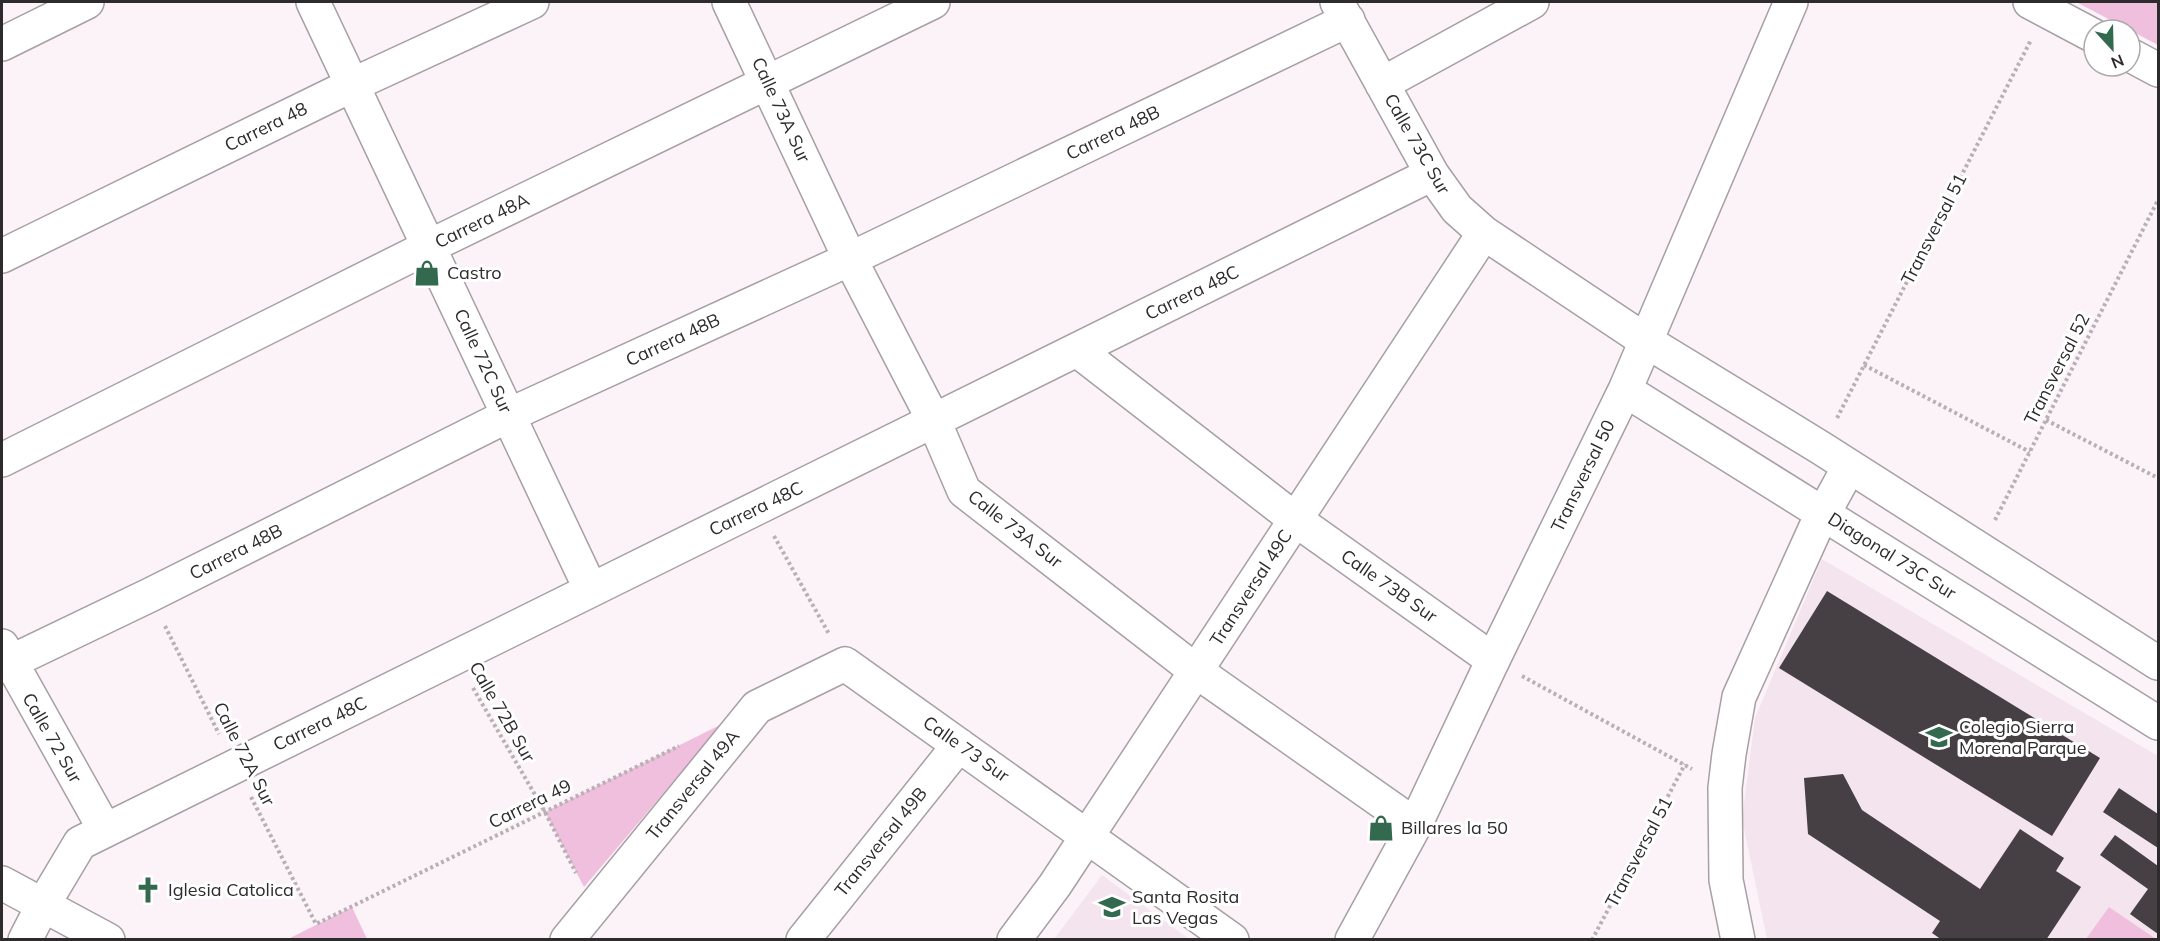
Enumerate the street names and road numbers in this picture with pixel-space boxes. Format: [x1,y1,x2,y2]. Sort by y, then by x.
street label: Calle 73A Sur [747,53,816,167]
street label: Calle 73C Sur [1379,89,1456,199]
street label: Carrera 48 [221,97,311,156]
street label: Carrera 48B [1062,100,1163,165]
street label: Transversal 51 [1896,169,1971,288]
street label: Carrera 48A [431,188,533,253]
street label: Carrera 48C [1141,260,1242,325]
street label: Calle 72C Sur [449,305,518,417]
street label: Carrera 48B [622,308,724,371]
street label: Transversal 52 [2019,309,2094,428]
street label: Transversal 50 [1545,416,1620,536]
street label: Carrera 48C [705,476,806,541]
street label: Calle 73A Sur [963,485,1067,573]
street label: Diagonal 73C Sur [1824,507,1961,604]
street label: Carrera 48B [185,518,286,585]
street label: Transversal 49C [1204,525,1297,650]
street label: Calle 73B Sur [1337,544,1442,628]
street label: Calle 72B Sur [464,657,541,767]
street label: Calle 72 Sur [17,689,88,787]
street label: Carrera 48C [269,691,370,756]
street label: Calle 72A Sur [208,698,281,810]
street label: Calle 73 Sur [919,710,1014,787]
street label: Transversal 49A [641,725,744,844]
street label: Carrera 49 [485,774,575,833]
street label: Transversal 49B [829,782,932,901]
street label: Transversal 51 [1600,792,1677,911]

